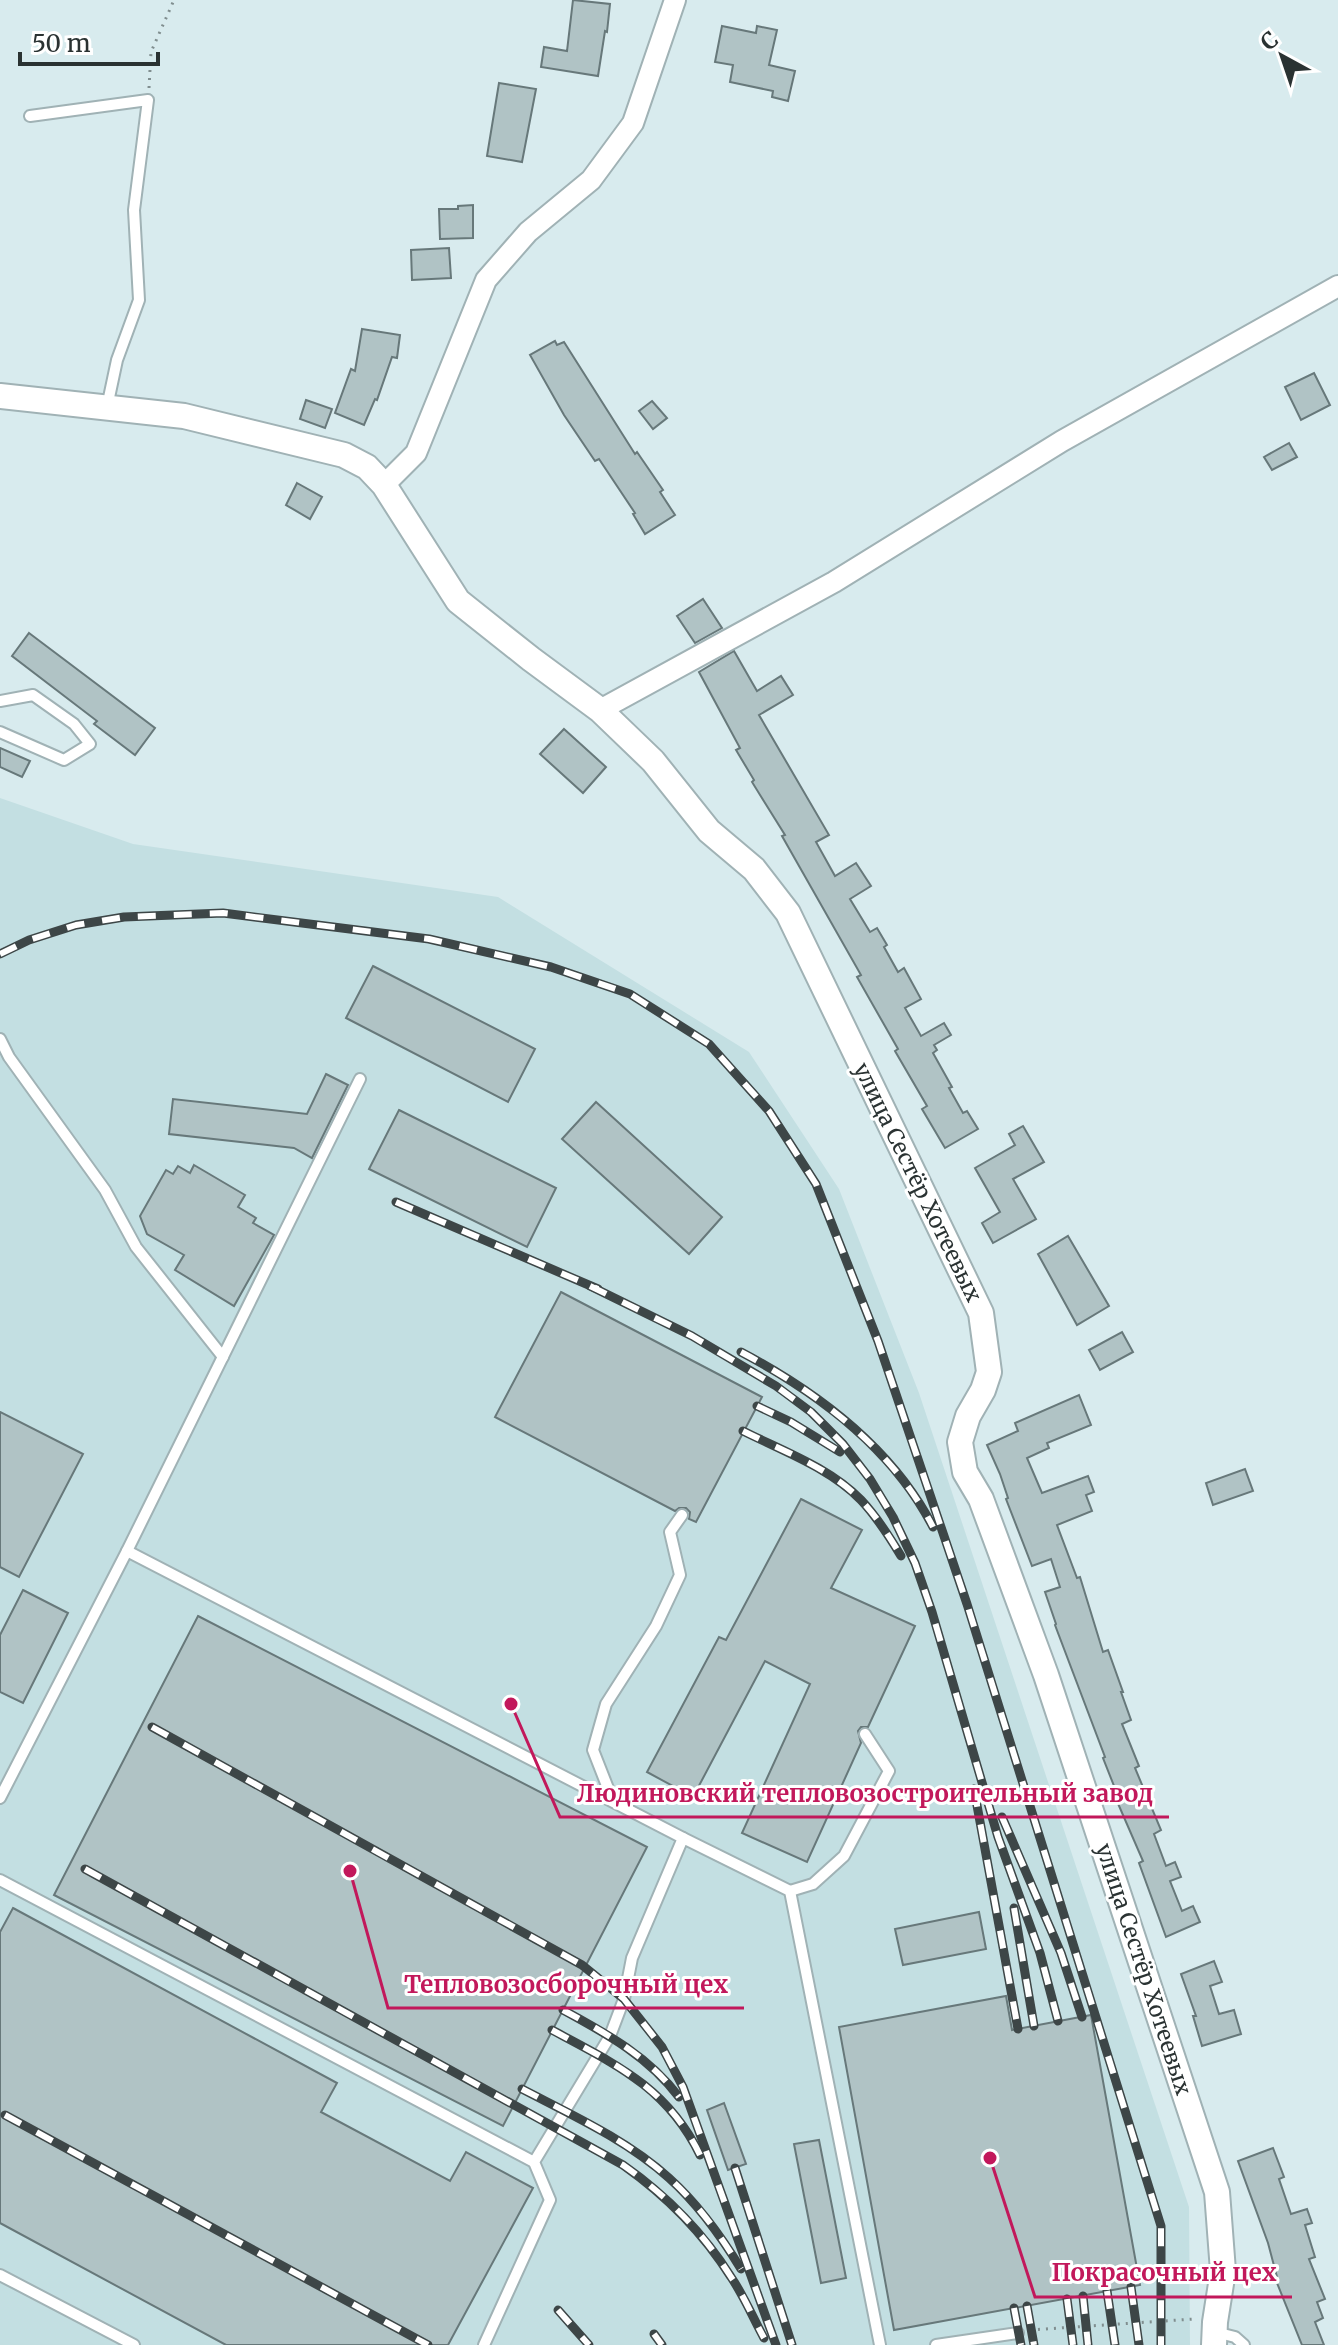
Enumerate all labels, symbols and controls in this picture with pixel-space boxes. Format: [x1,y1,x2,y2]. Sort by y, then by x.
scale bar [20,16,158,66]
north arrow [1242,16,1322,96]
text: С [1255,25,1284,56]
text: 50 m [32,28,91,59]
street label: улица Сестёр Хотеевых [848,1058,988,1306]
callout: Людиновский тепловозостроительный завод [560,1769,1169,1817]
text: Людиновский тепловозостроительный завод [577,1778,1153,1809]
street label: улица Сестёр Хотеевых [1090,1840,1198,2098]
callout: Тепловозосборочный цех [388,1960,744,2008]
text: Тепловозосборочный цех [404,1969,728,2000]
callout: Покрасочный цех [1035,2249,1292,2297]
text: Покрасочный цех [1051,2257,1277,2288]

